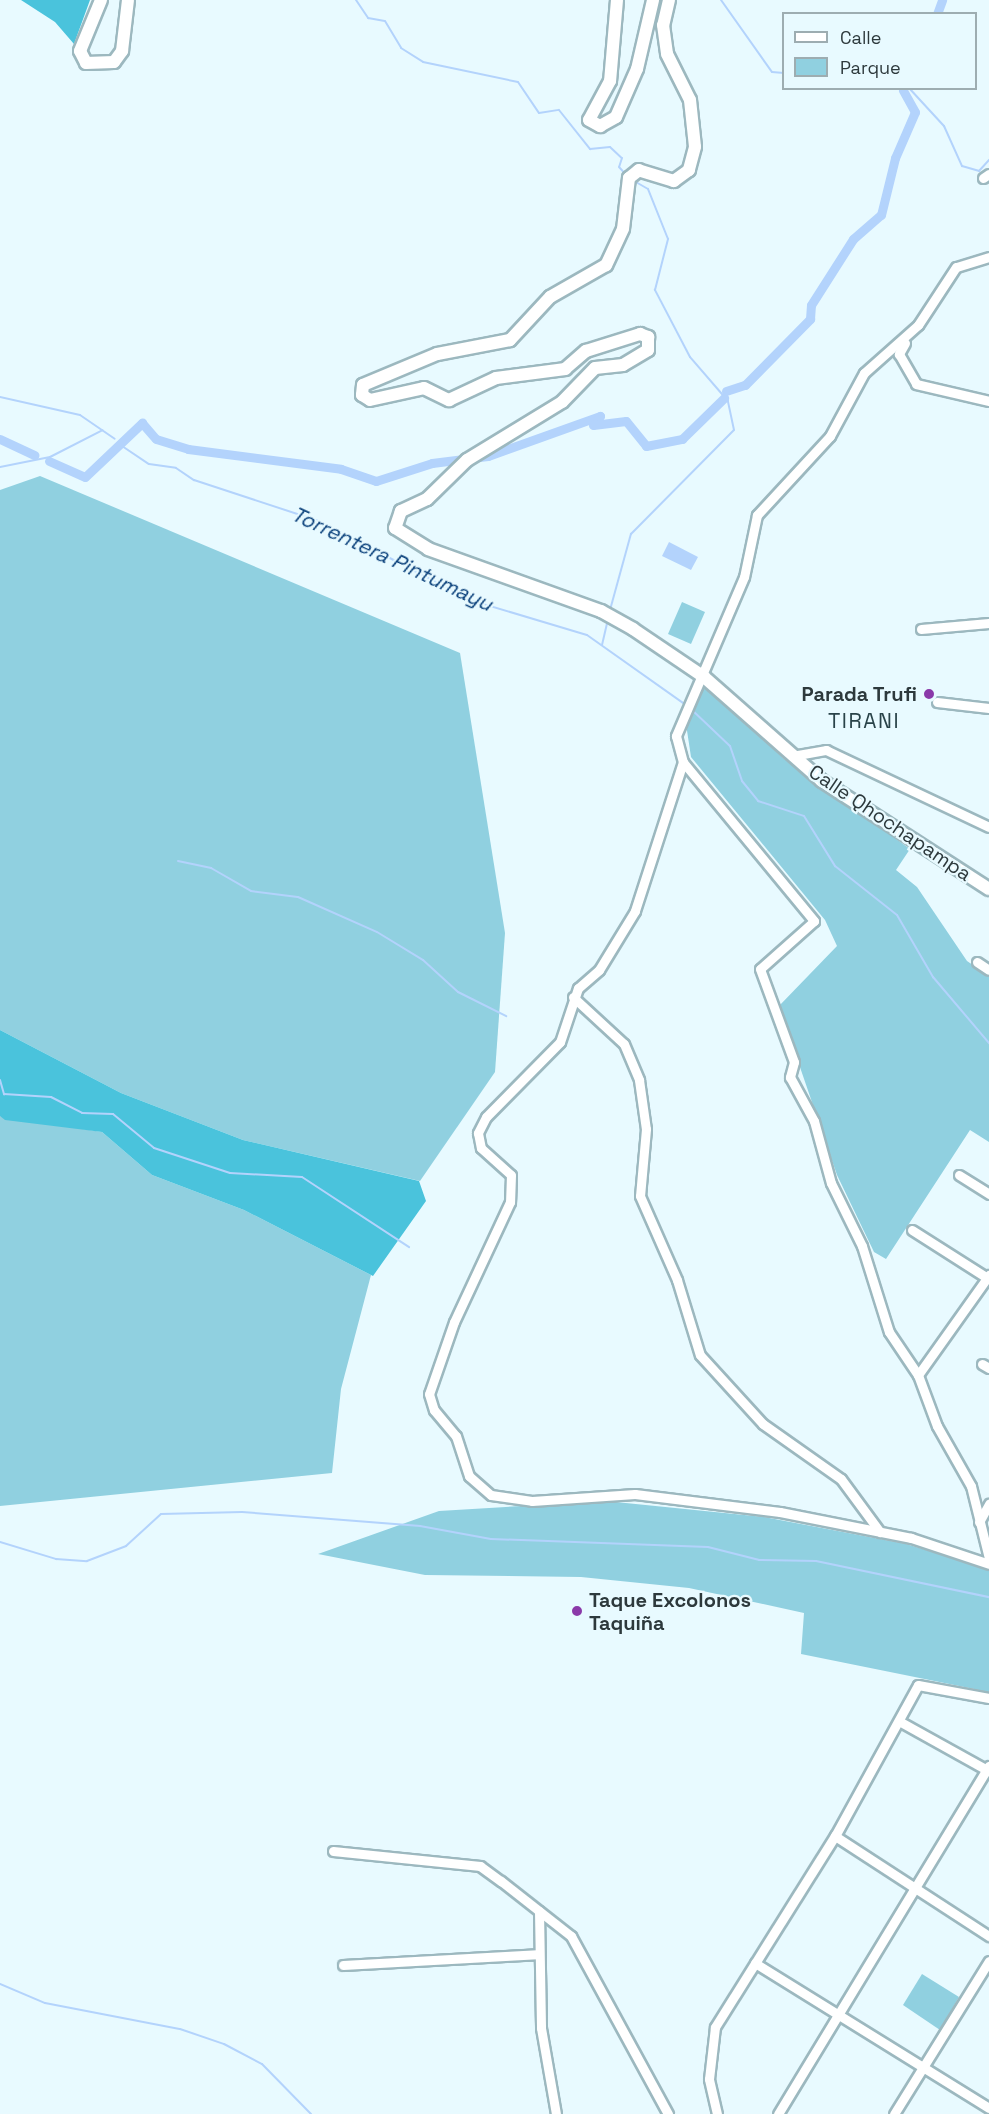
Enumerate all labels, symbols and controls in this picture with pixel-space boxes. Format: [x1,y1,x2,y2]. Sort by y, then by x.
legend [782,12,977,90]
text: Calle [840,26,881,49]
text: Parque [840,56,901,79]
water label: Torrentera Pintumayu [287,501,497,617]
place label: Parada Trufi [801,682,917,706]
marker: Parada Trufi [922,687,936,701]
district label: TIRANI [828,708,900,734]
street label: Calle Qhochapampa [804,760,976,886]
place label: Taque Excolonos Taquiña [589,1588,751,1635]
marker: Taque Excolonos Taquiña [570,1604,584,1618]

